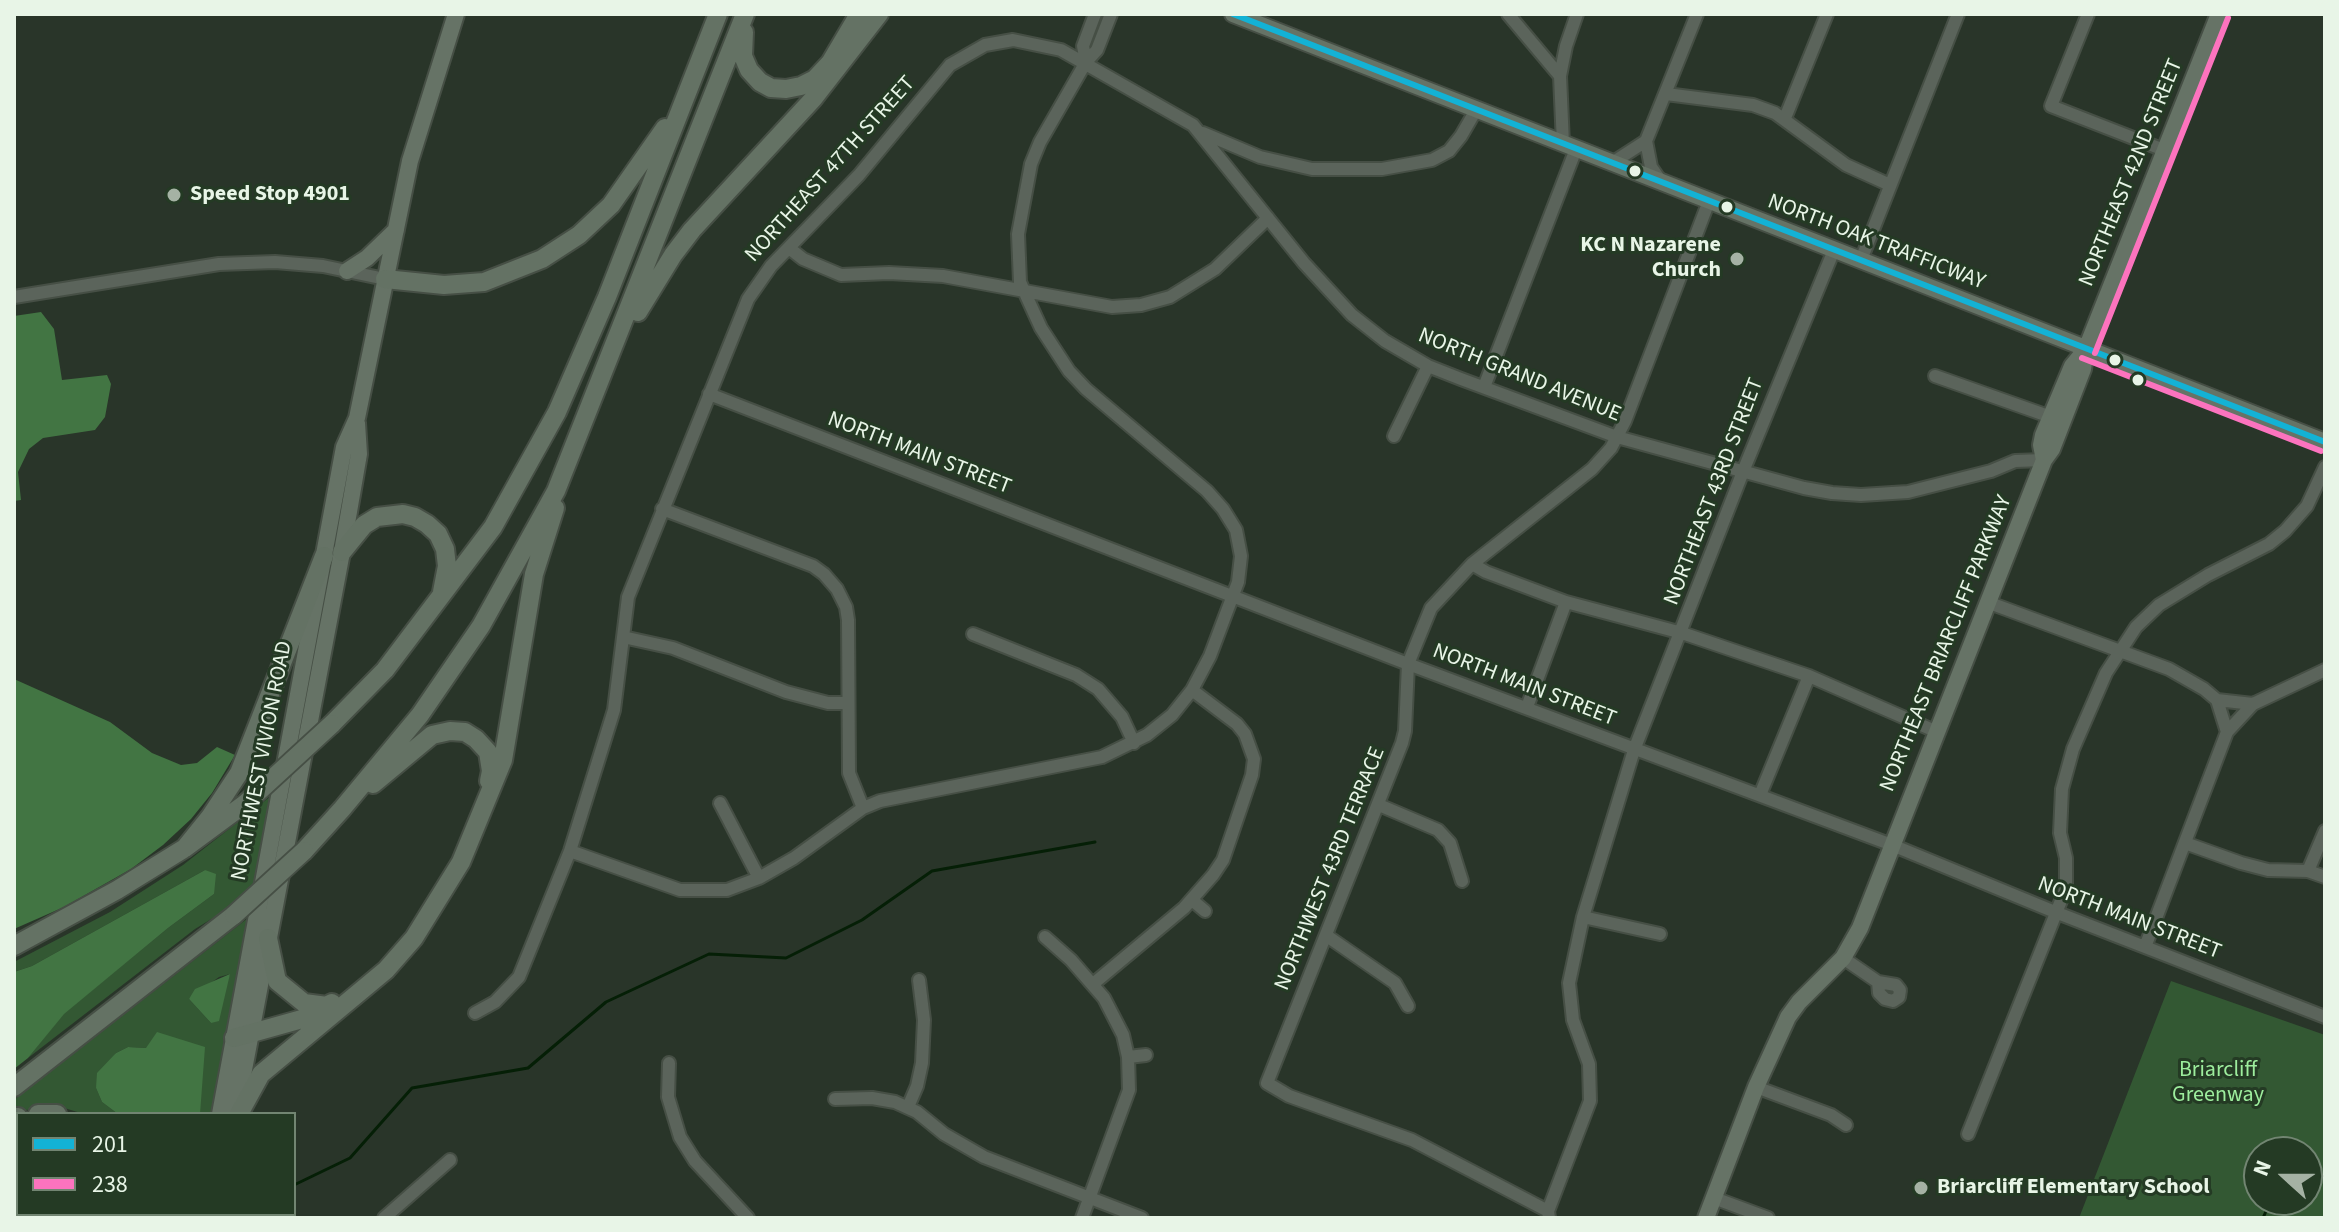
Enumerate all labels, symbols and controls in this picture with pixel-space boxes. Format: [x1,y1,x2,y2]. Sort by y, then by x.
street label: NORTHEAST 42ND STREET [2074,55,2190,291]
street label: NORTHEAST 47TH STREET [740,72,922,268]
unlabelled marker [1627,163,1643,179]
place label: Speed Stop 4901 [190,182,350,208]
marker: Speed Stop 4901 [165,186,183,204]
street label: NORTH OAK TRAFFICWAY [1764,189,1988,297]
unlabelled marker [1719,199,1735,215]
place label: KC N Nazarene Church [1580,233,1721,284]
marker: KC N Nazarene Church [1728,250,1746,268]
street label: NORTH GRAND AVENUE [1414,323,1624,429]
unlabelled marker [2107,352,2123,368]
unlabelled marker [2130,372,2146,388]
street label: NORTHEAST 43RD STREET [1659,375,1771,609]
street label: NORTH MAIN STREET [823,407,1015,501]
street label: NORTHEAST BRIARCLIFF PARKWAY [1875,492,2019,796]
street label: NORTHWEST VIVION ROAD [227,639,299,883]
street label: NORTH MAIN STREET [1428,639,1620,733]
street label: NORTHWEST 43RD TERRACE [1270,743,1392,995]
street label: NORTH MAIN STREET [2033,872,2225,966]
park label: Briarcliff Greenway [2172,1058,2264,1110]
legend [16,1112,296,1216]
text: 201 [92,1127,128,1162]
north arrow [2243,1136,2323,1216]
text: N [2245,1156,2280,1181]
text: 238 [92,1167,128,1202]
place label: Briarcliff Elementary School [1937,1175,2210,1201]
marker: Briarcliff Elementary School [1912,1179,1930,1197]

